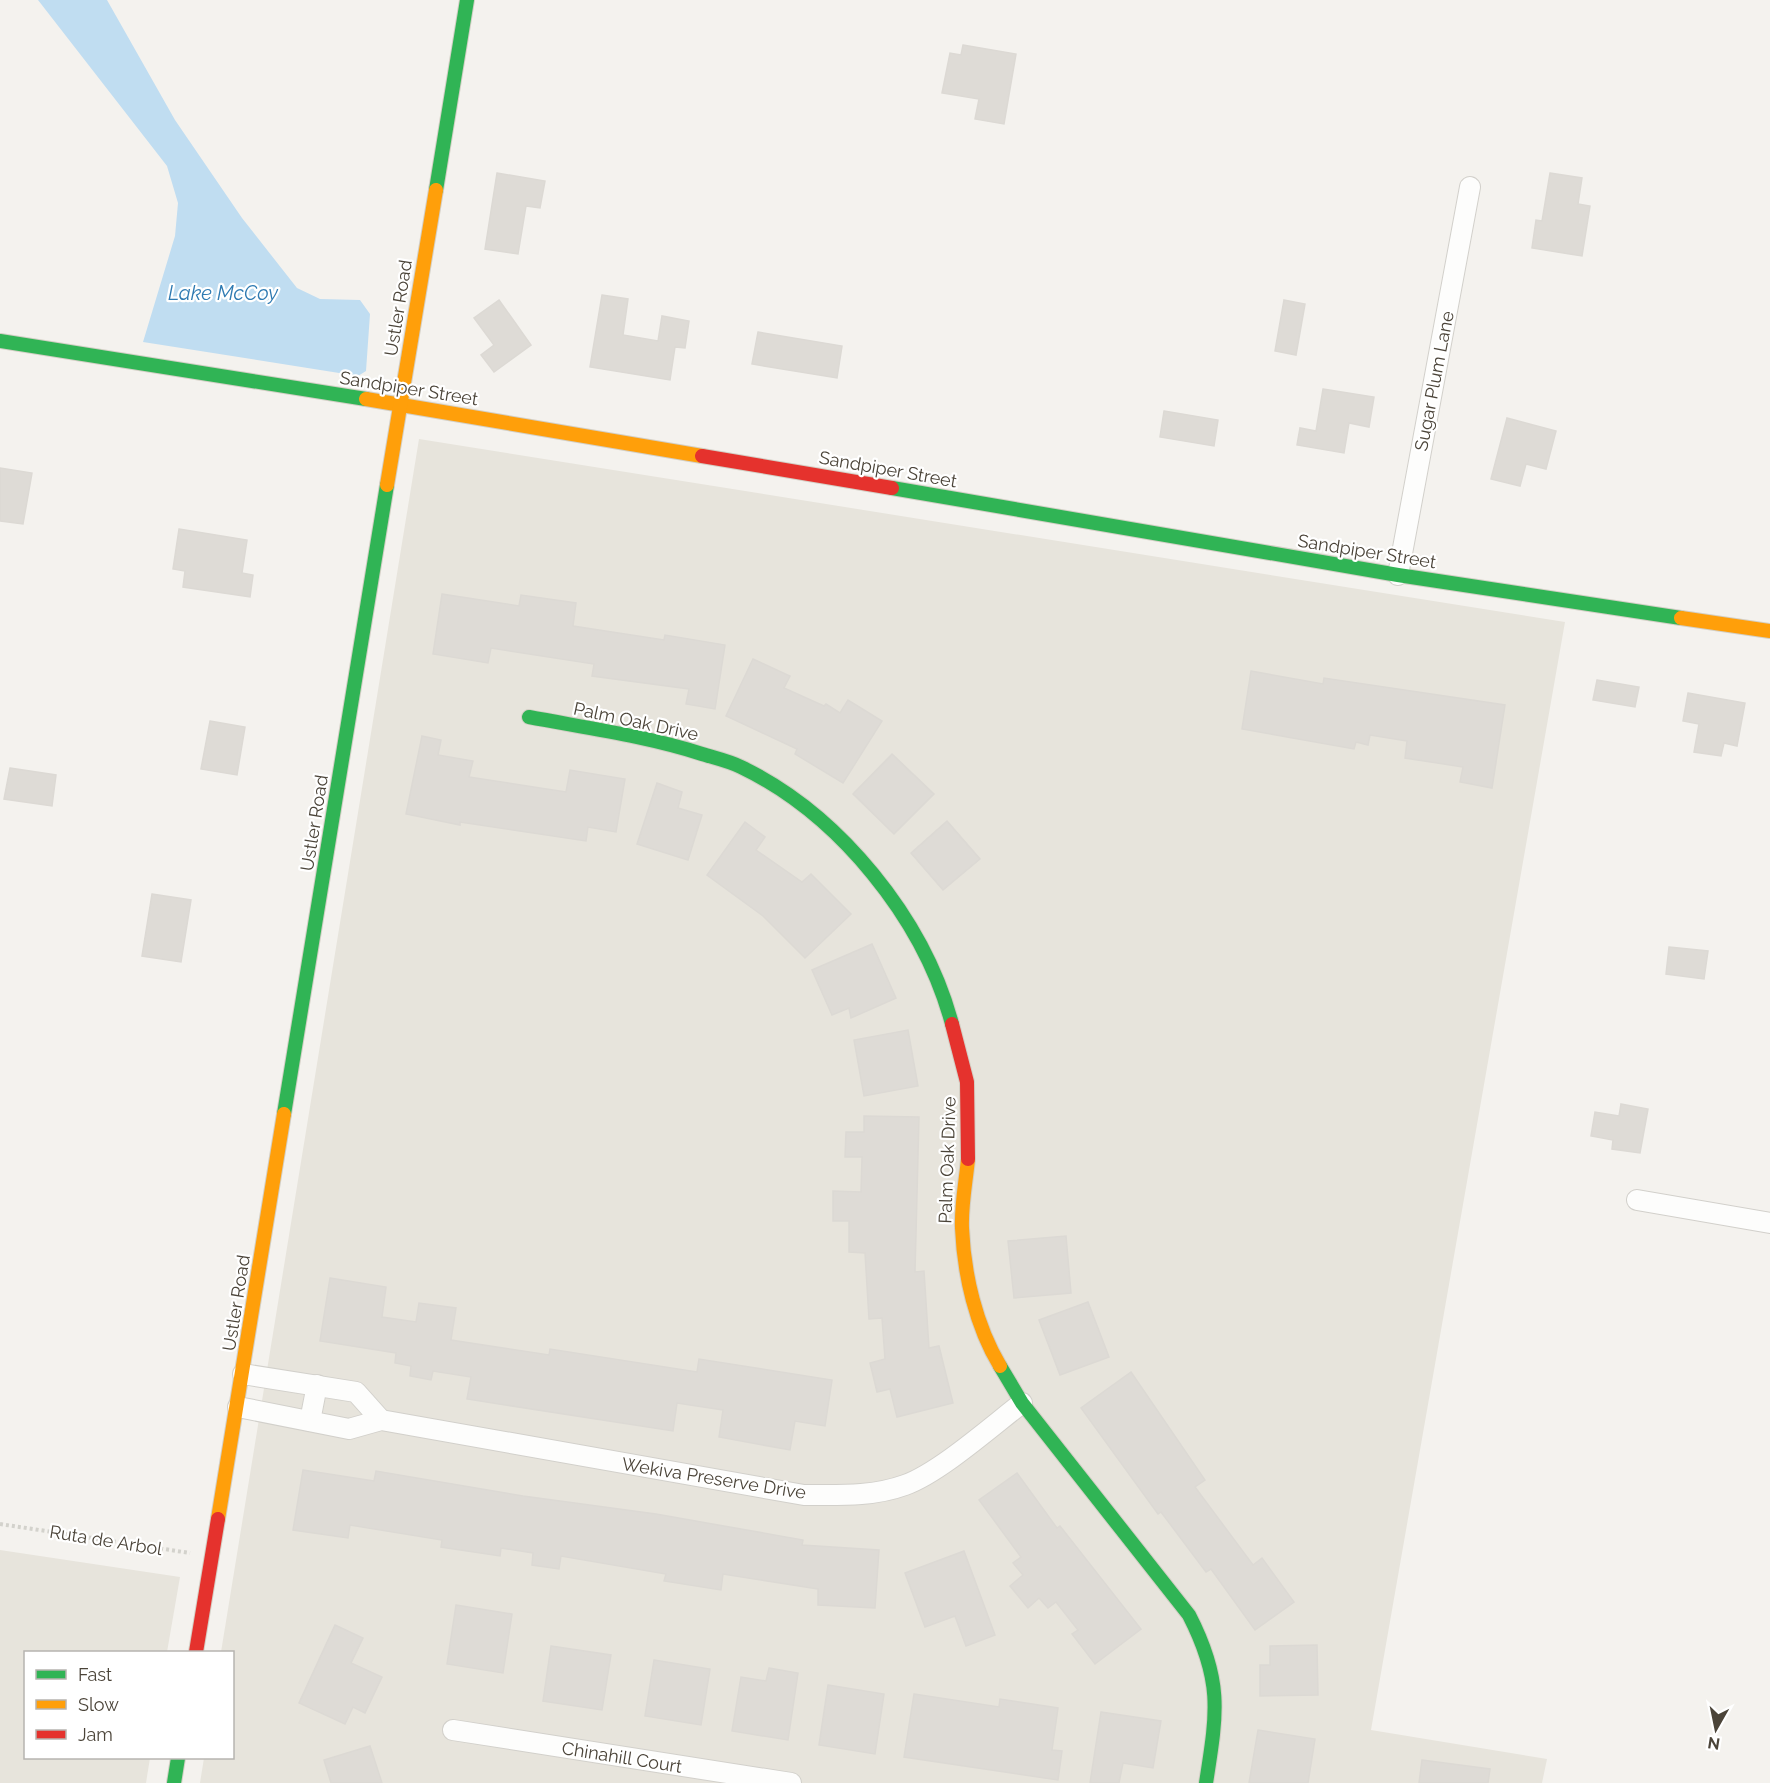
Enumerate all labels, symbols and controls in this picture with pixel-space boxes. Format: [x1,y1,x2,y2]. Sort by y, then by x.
street label: Ustler Road [380,258,416,358]
water label: Lake McCoy [168,281,279,305]
street label: Sugar Plum Lane [1410,309,1458,453]
street label: Sandpiper Street [338,367,480,409]
street label: Sandpiper Street [817,447,959,491]
street label: Sandpiper Street [1296,530,1438,572]
street label: Palm Oak Drive [572,697,701,745]
street label: Ustler Road [296,773,332,873]
street label: Palm Oak Drive [934,1096,960,1224]
street label: Ustler Road [218,1253,254,1353]
street label: Wekiva Preserve Drive [620,1453,808,1503]
street label: Ruta de Arbol [48,1521,164,1559]
legend [24,1651,234,1759]
text: Fast [78,1664,112,1685]
text: Slow [78,1694,119,1715]
north arrow [1686,1699,1746,1759]
text: Jam [78,1724,113,1745]
text: N [1706,1733,1721,1754]
street label: Chinahill Court [560,1737,684,1777]

